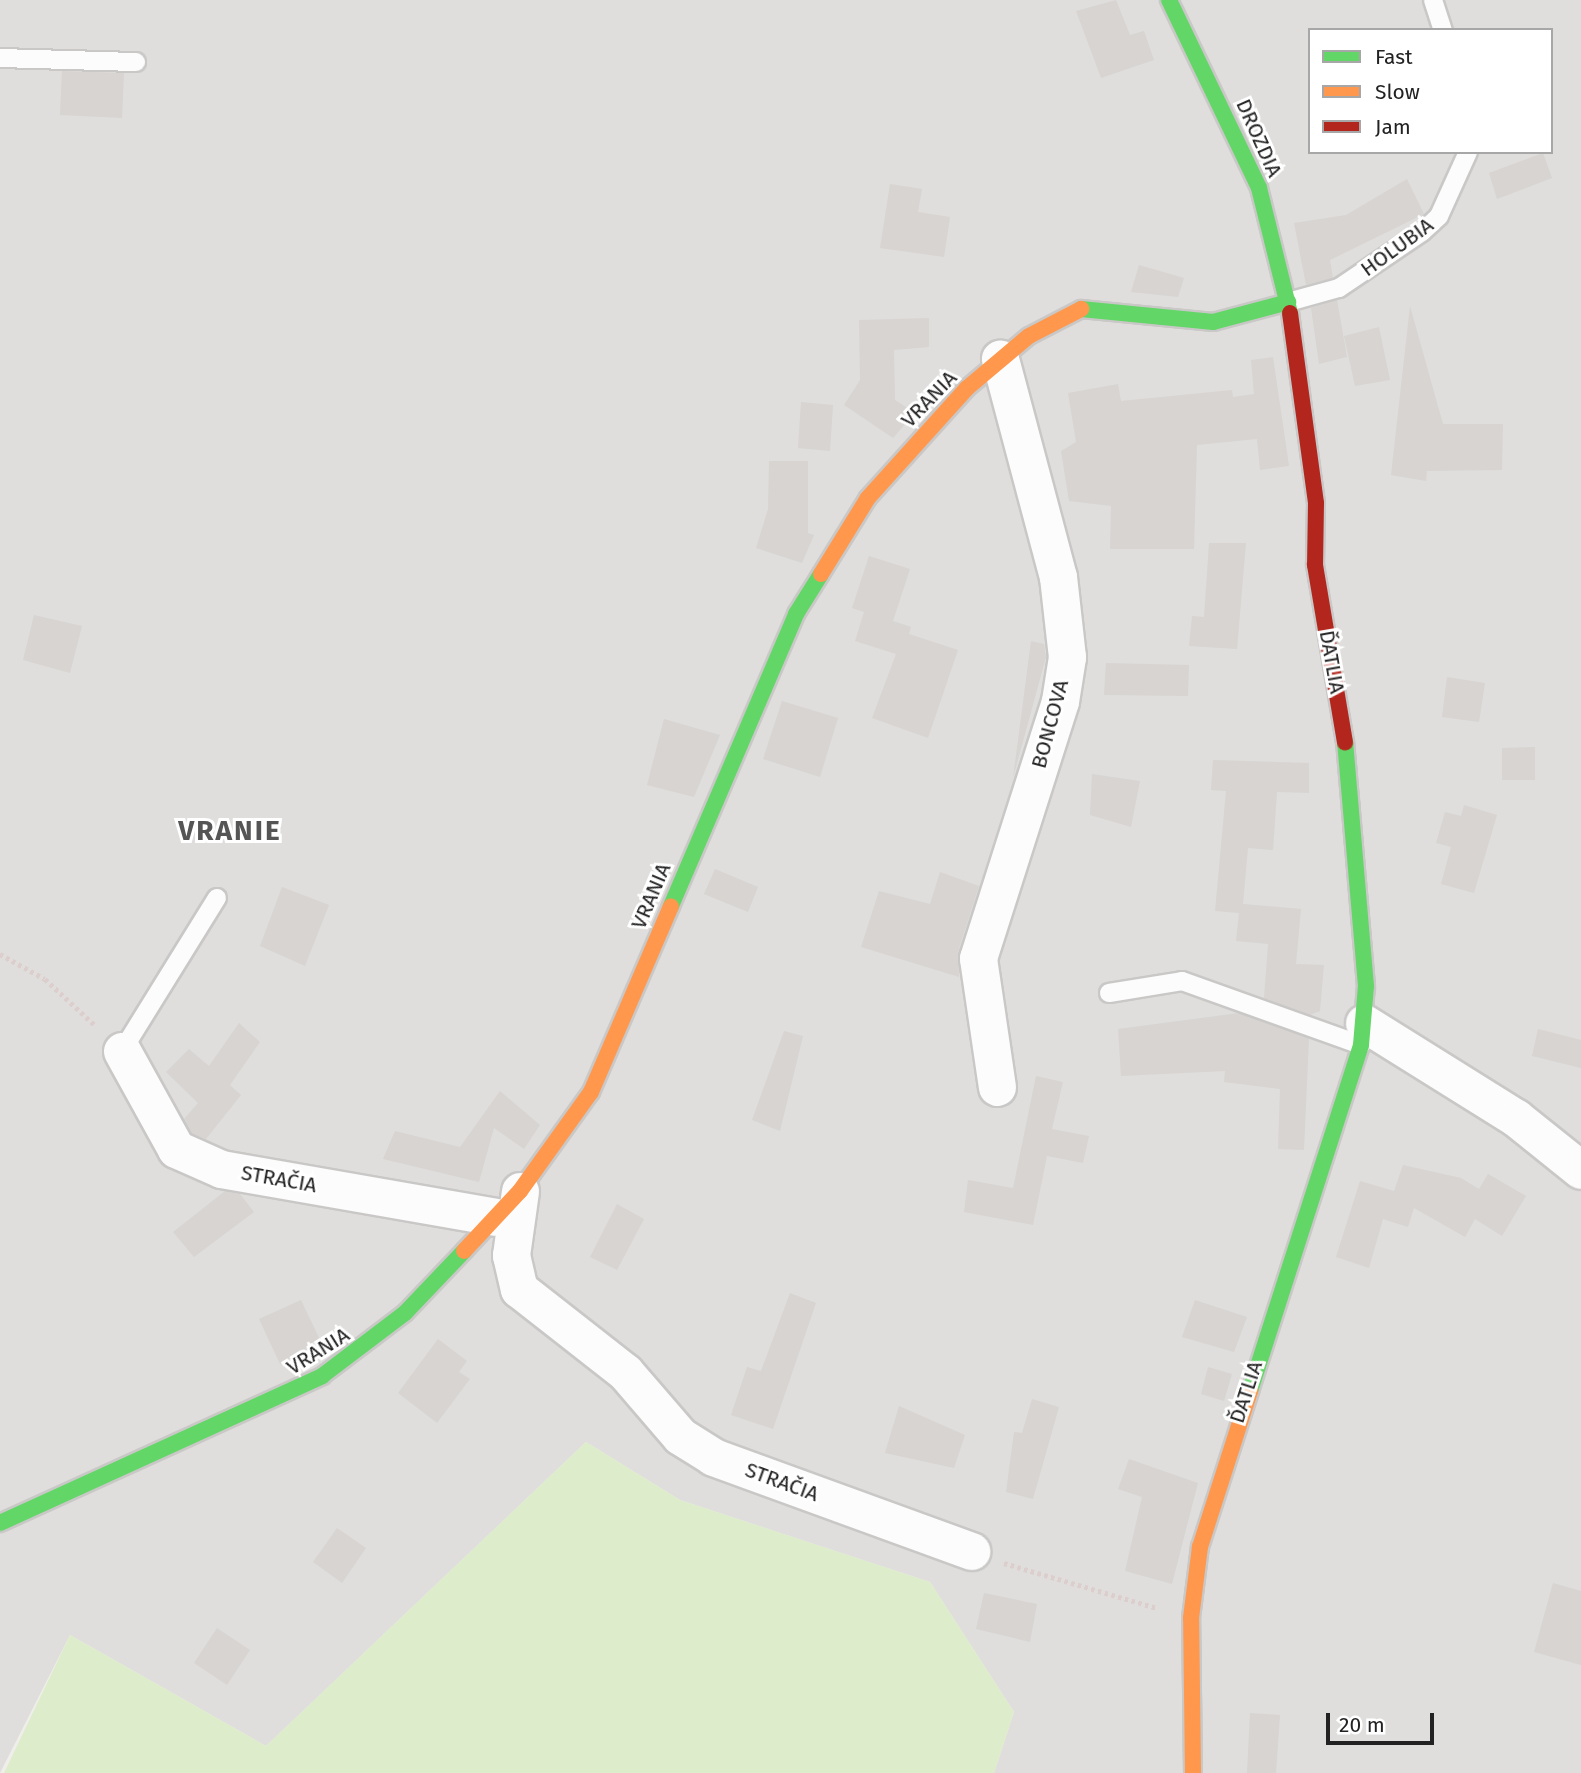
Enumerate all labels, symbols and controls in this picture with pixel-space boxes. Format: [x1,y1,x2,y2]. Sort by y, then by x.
legend [1308,28,1553,154]
text: Fast [1375,44,1413,70]
text: Slow [1375,79,1420,105]
street label: DROZDIA [1231,95,1287,181]
text: Jam [1375,114,1411,140]
street label: HOLUBIA [1356,212,1438,282]
street label: VRANIA [896,365,962,433]
street label: ĎATLIA [1314,628,1350,696]
street label: BONCOVA [1026,677,1074,771]
district label: VRANIE [179,814,281,848]
street label: VRANIA [626,859,676,933]
street label: STRAČIA [239,1160,319,1198]
street label: VRANIA [282,1322,354,1380]
street label: ĎATLIA [1224,1358,1268,1426]
street label: STRAČIA [742,1457,822,1507]
scale bar [1329,1700,1438,1744]
text: 20 m [1339,1712,1385,1738]

